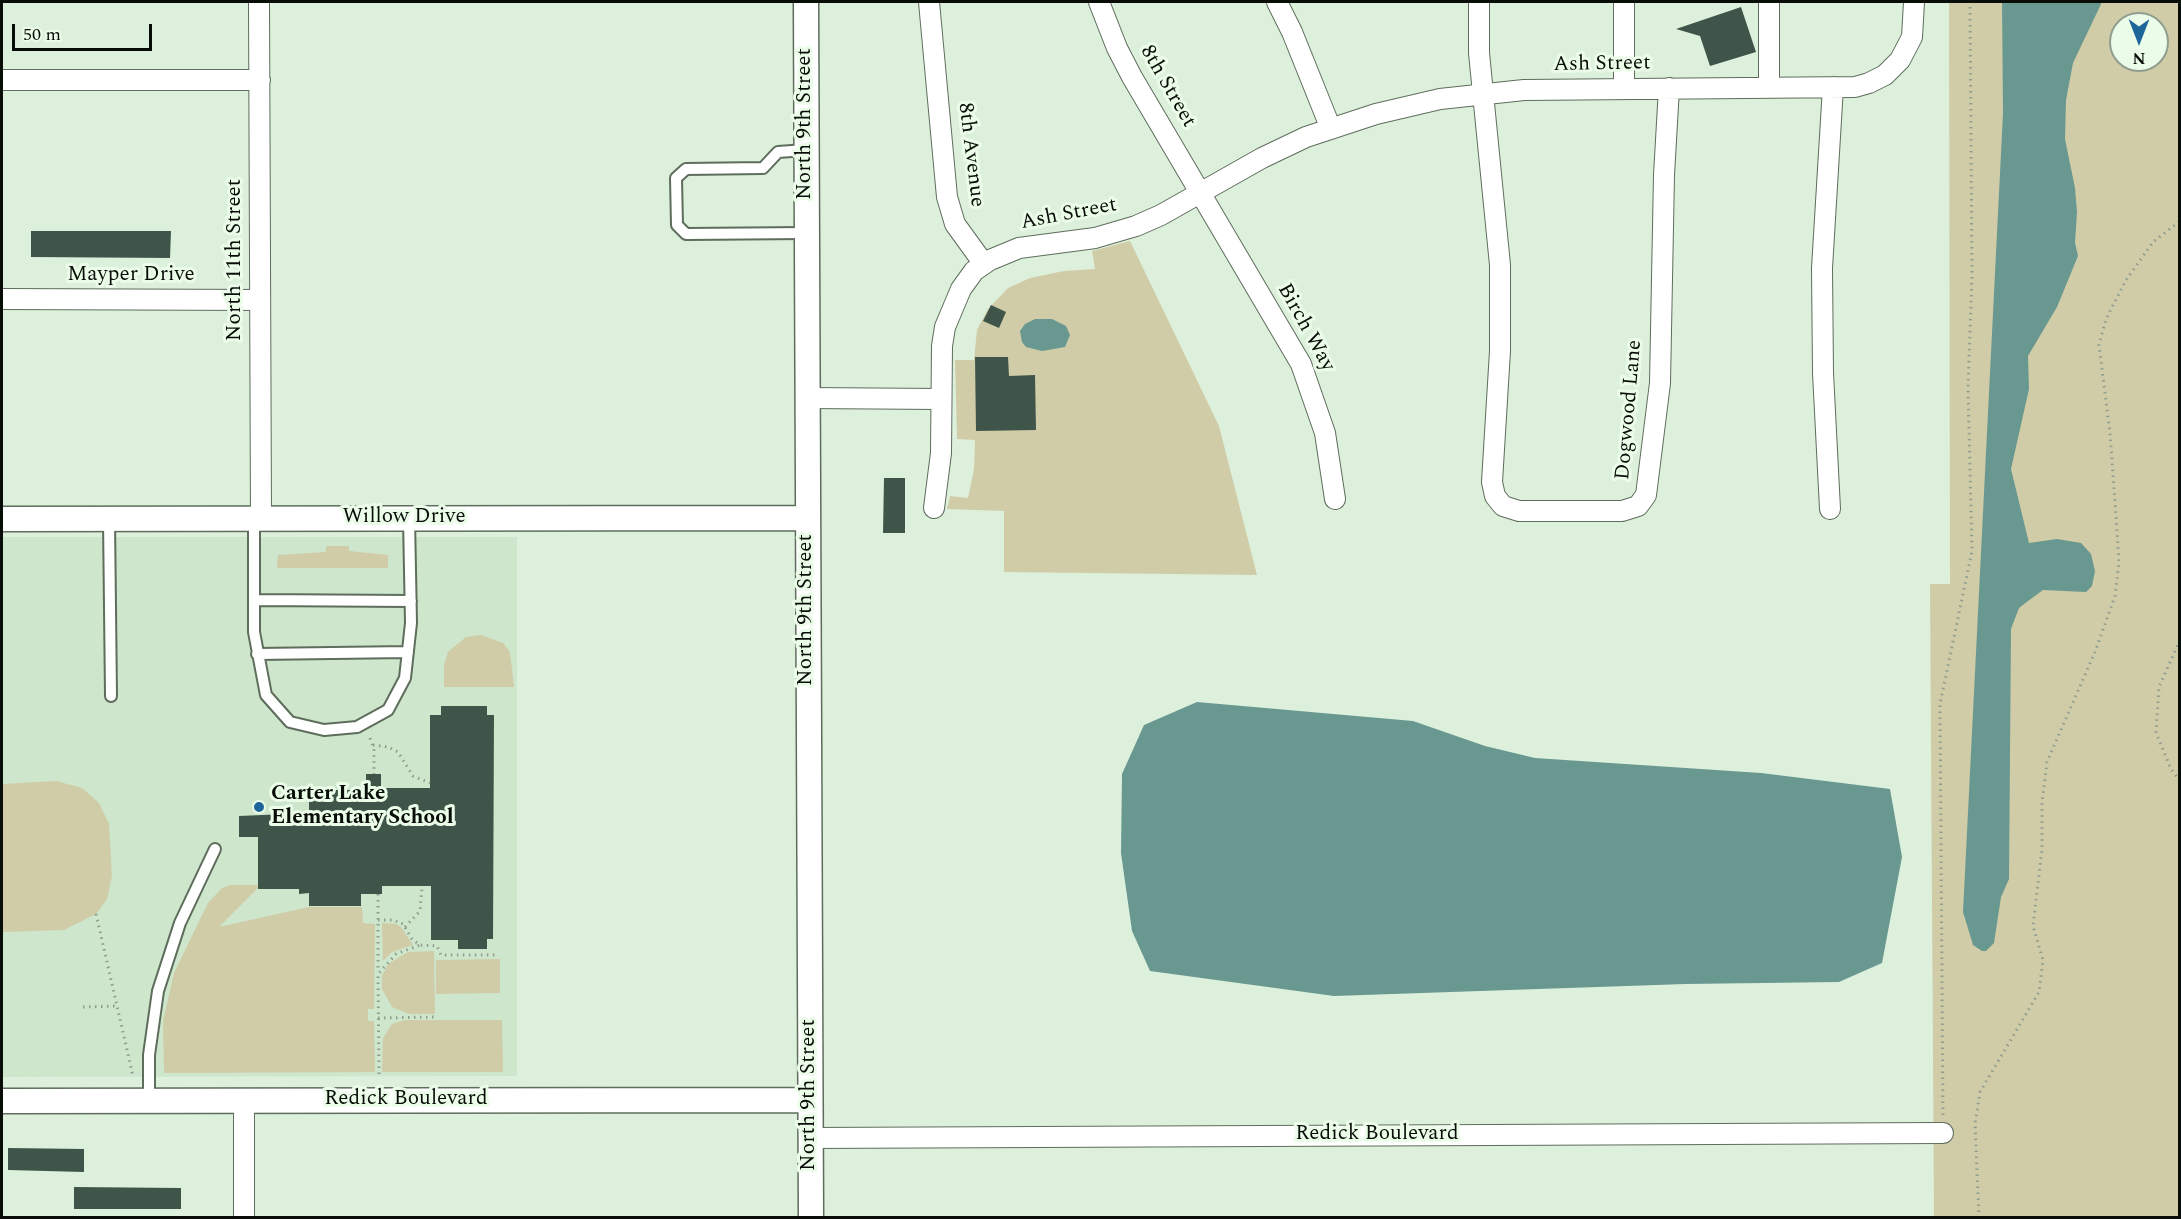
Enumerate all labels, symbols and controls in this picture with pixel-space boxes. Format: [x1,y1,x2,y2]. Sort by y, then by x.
scale bar [15,12,154,50]
north arrow [2109,12,2169,72]
text: 50 m [23,21,61,48]
street label: 8th Street [1133,42,1201,132]
text: N [2132,46,2146,70]
street label: North 9th Street [793,48,819,200]
street label: Ash Street [1553,52,1651,78]
street label: 8th Avenue [951,101,989,209]
street label: North 11th Street [223,179,249,341]
street label: Ash Street [1019,193,1119,237]
street label: Mayper Drive [67,263,195,289]
street label: Birch Way [1271,280,1339,376]
street label: Dogwood Lane [1611,339,1649,481]
street label: Willow Drive [342,505,466,531]
street label: North 9th Street [794,534,820,686]
place label: Carter Lake Elementary School [271,782,454,832]
marker: Carter Lake Elementary School [252,800,266,814]
street label: North 9th Street [797,1019,823,1171]
street label: Redick Boulevard [324,1087,488,1113]
street label: Redick Boulevard [1295,1122,1459,1148]

